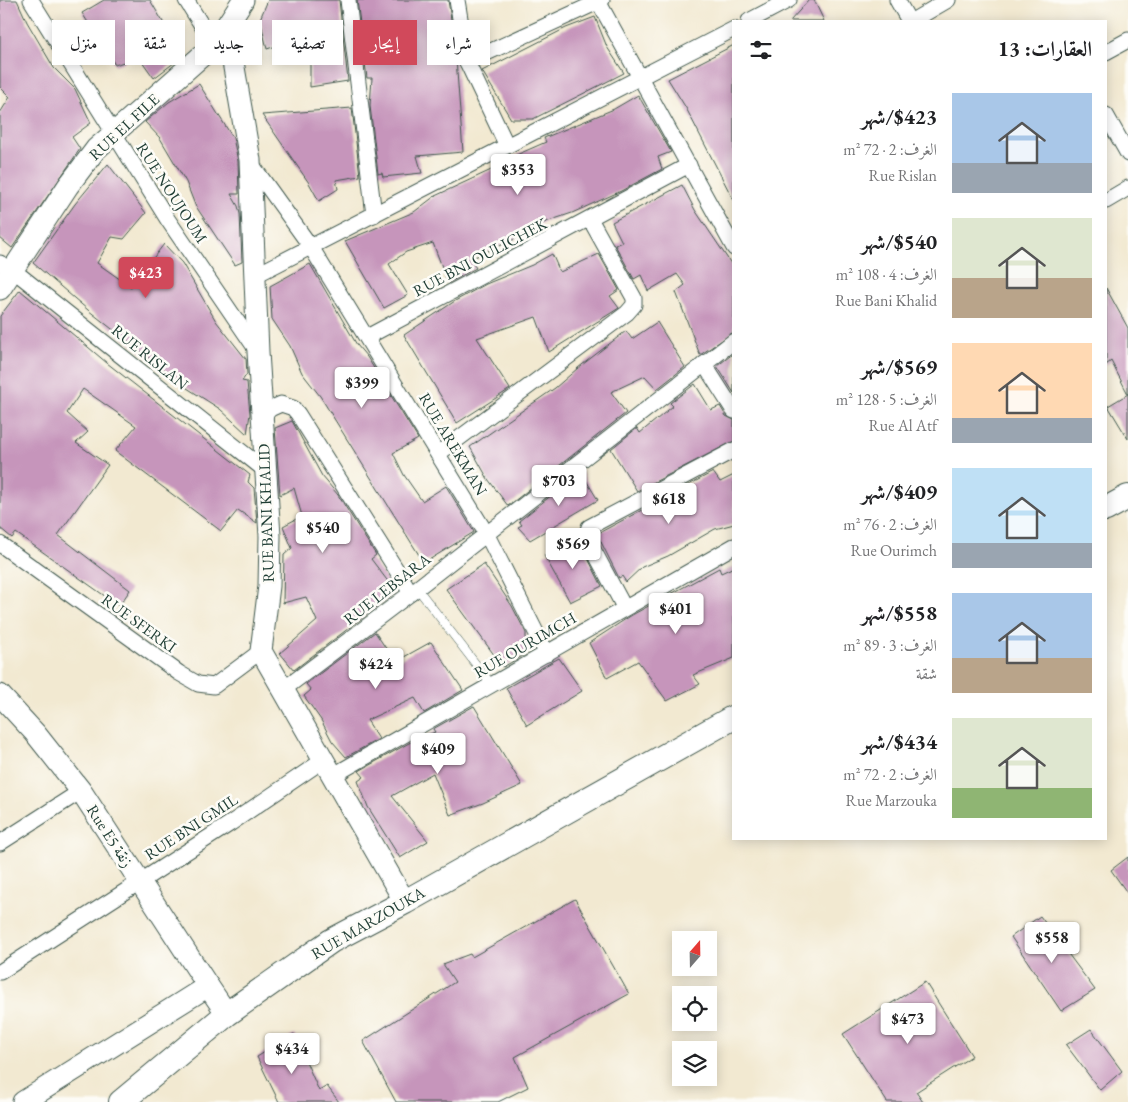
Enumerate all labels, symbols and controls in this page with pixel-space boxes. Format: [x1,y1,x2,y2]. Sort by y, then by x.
chip: منزل [52,20,115,65]
chip: شقة [125,20,185,65]
chip: جديد [195,20,262,65]
chip: تصفية [272,20,343,65]
chip: إيجار [353,20,417,65]
chip: شراء [427,20,490,65]
text: العقارات: 13 [998,35,1092,62]
icon: filters [747,36,775,64]
street label: RUE EL FILE [84,89,164,165]
text: $423/شهر [861,103,937,130]
icon: home [992,113,1052,173]
street label: RUE NOUJOUM [132,139,212,247]
text: الغرف: 2 · 72 m² [843,139,937,160]
pin: $353 [488,154,548,196]
text: $353 [502,159,534,180]
text: Rue Rislan [869,165,937,186]
street label: RUE BNI OULICHEK [409,212,552,301]
text: $540/شهر [861,228,937,255]
icon: home [992,238,1052,298]
pin: $423 [116,256,176,299]
text: $423 [130,262,162,283]
text: الغرف: 4 · 108 m² [836,264,937,285]
text: Rue Bani Khalid [835,290,937,311]
street label: RUE RISLAN [107,320,193,395]
text: $569/شهر [861,353,937,380]
icon: home [992,363,1052,423]
pin: $399 [332,366,392,409]
text: $399 [346,372,378,393]
street label: RUE AREKMAN [414,389,492,499]
text: الغرف: 5 · 128 m² [836,389,937,410]
text: Rue Al Atf [868,415,937,436]
street label: RUE BANI KHALID [253,443,279,583]
pin: $703 [529,464,589,507]
text: $703 [543,470,575,491]
text: $409/شهر [861,478,937,505]
pin: $618 [639,482,699,525]
text: $618 [653,488,685,509]
icon: home [992,488,1052,548]
pin: $540 [293,512,353,554]
text: الغرف: 2 · 76 m² [843,514,937,535]
text: $540 [307,517,339,538]
pin: $569 [543,528,603,570]
text: $569 [557,533,589,554]
text: Rue Ourimch [851,540,937,561]
street label: RUE LEBSARA [339,548,435,630]
street label: RUE SFERKI [97,589,181,658]
pin: $401 [646,592,706,635]
text: $401 [660,598,692,619]
text: $558/شهر [861,599,937,626]
street label: RUE OURIMCH [470,607,580,683]
icon: home [992,613,1052,673]
text: الغرف: 3 · 89 m² [843,635,937,656]
pin: $424 [346,648,406,690]
text: $424 [360,653,392,674]
text: شقة [916,663,937,684]
text: $434/شهر [861,728,937,755]
pin: $409 [408,732,468,775]
text: $409 [422,738,454,759]
icon: home [992,738,1052,798]
text: الغرف: 2 · 72 m² [843,764,937,785]
street label: RUE BNI GMIL [140,789,242,865]
text: Rue Marzouka [846,790,937,811]
street label: Rue E5 زنقة [82,801,138,871]
street label: RUE MARZOUKA [307,881,429,964]
pin: $558 [1022,922,1082,964]
text: $558 [1036,927,1068,948]
north arrow [672,931,718,976]
map controls [672,931,717,1086]
button: locate [672,986,717,1031]
pin: $473 [878,1002,938,1045]
text: $473 [892,1008,924,1029]
pin: $434 [262,1032,322,1075]
text: $434 [276,1038,308,1059]
button: layers [672,1041,717,1086]

